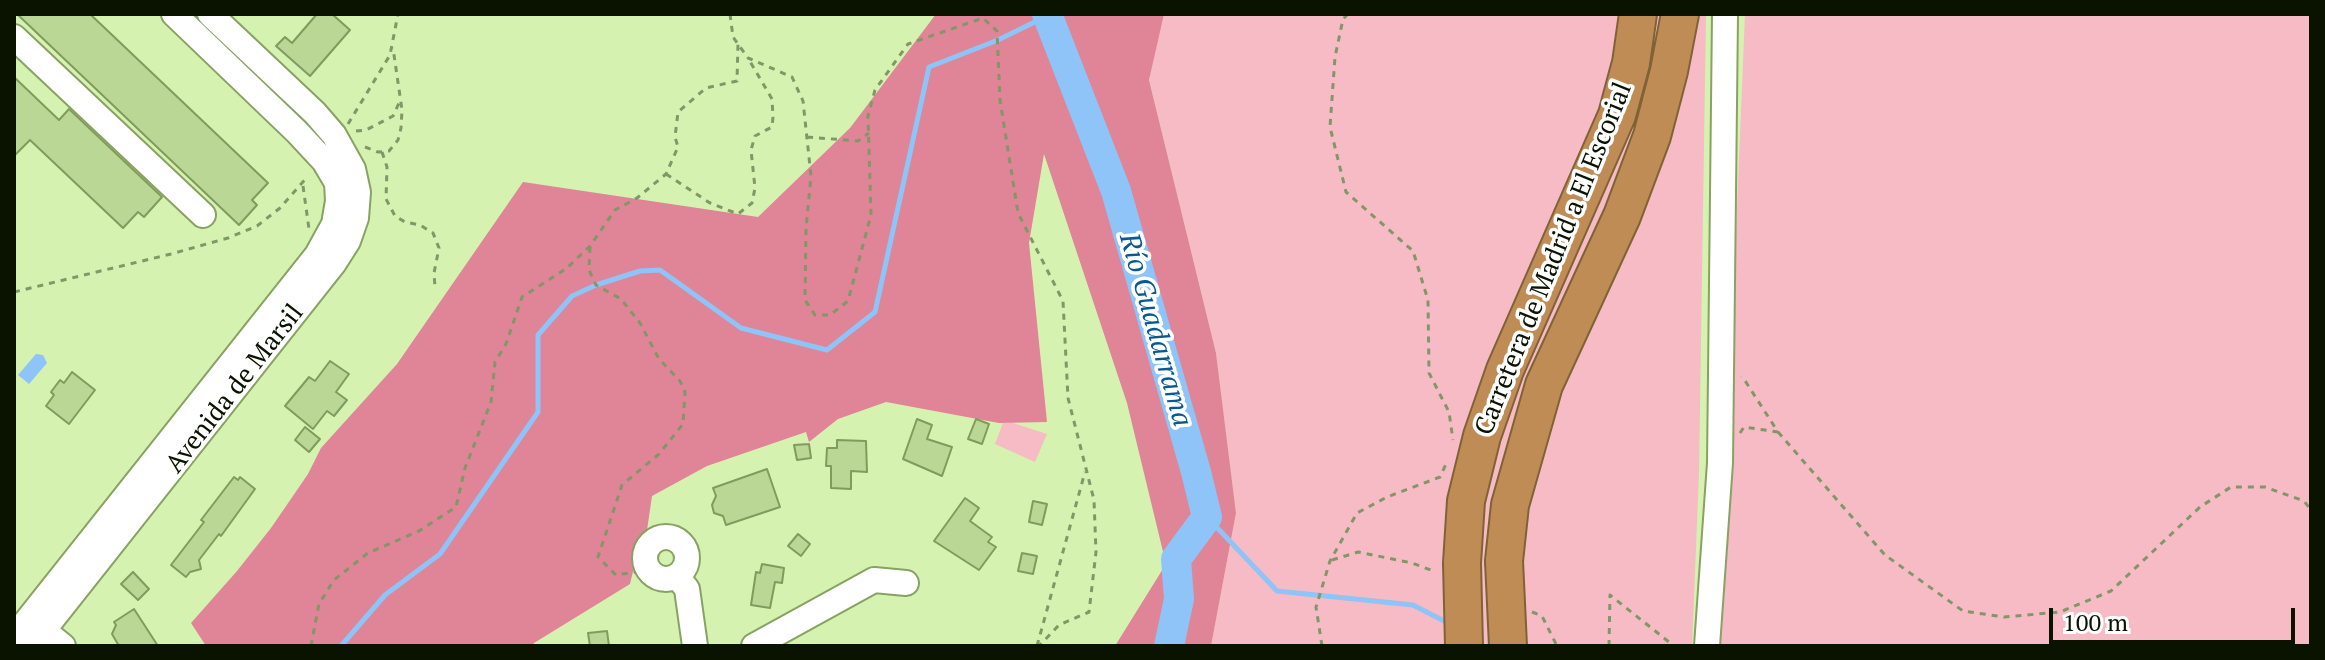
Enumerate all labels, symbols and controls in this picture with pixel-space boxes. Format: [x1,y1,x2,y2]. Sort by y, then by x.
street label: Carretera de Madrid a El Escorial [1469,78,1639,440]
water label: Río Guadarrama [1111,230,1199,430]
street label: Avenida de Marsil [160,299,310,479]
scale bar [2053,592,2299,642]
text: 100 m [2063,606,2128,638]

